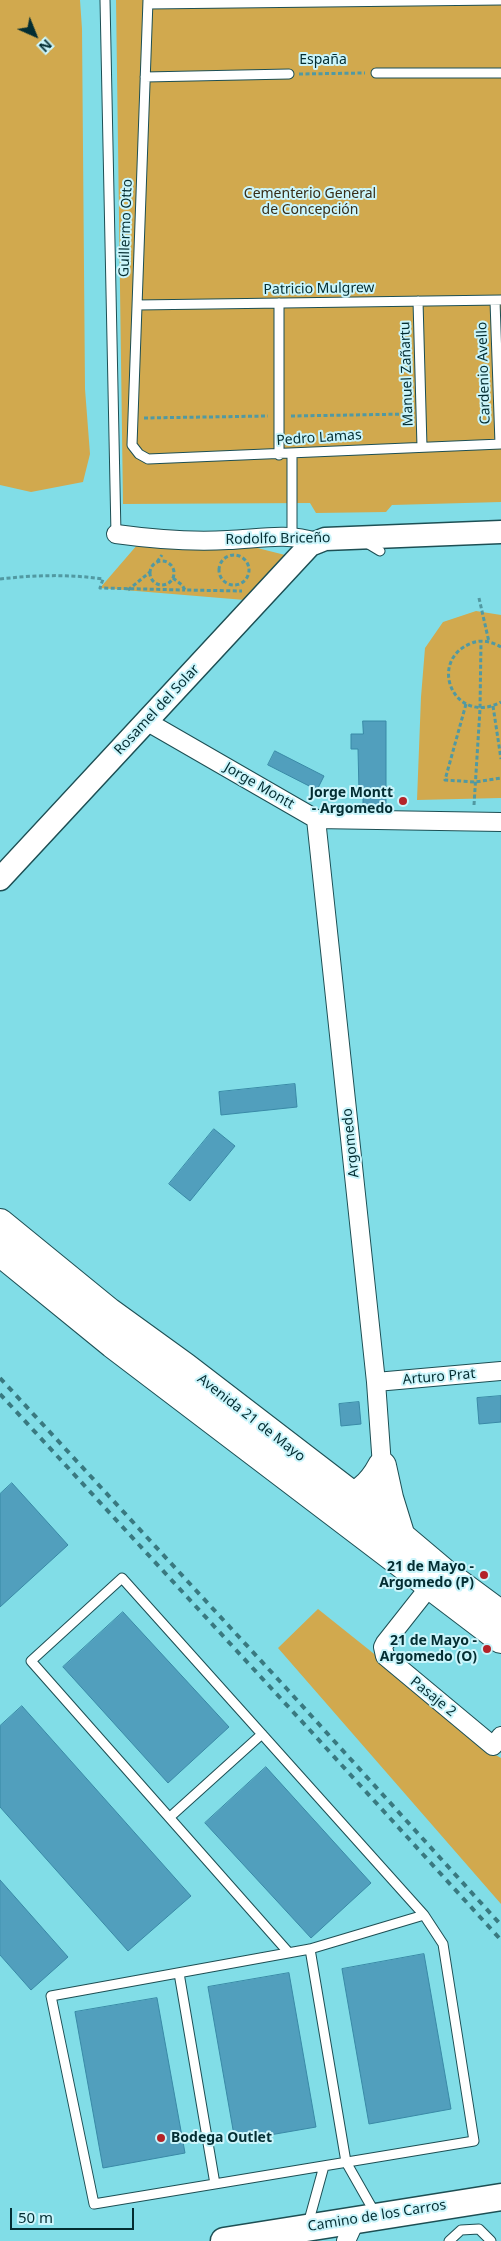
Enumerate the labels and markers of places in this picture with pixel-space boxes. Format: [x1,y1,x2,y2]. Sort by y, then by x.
place label: Jorge Montt - Argomedo [309,785,393,818]
marker: Jorge Montt - Argomedo [397,795,409,807]
place label: 21 de Mayo - Argomedo (P) [379,1559,474,1591]
marker: 21 de Mayo - Argomedo (P) [478,1569,490,1581]
place label: 21 de Mayo - Argomedo (O) [380,1633,477,1665]
marker: 21 de Mayo - Argomedo (O) [481,1643,493,1655]
place label: Bodega Outlet [171,2130,272,2146]
marker: Bodega Outlet [155,2132,167,2144]

